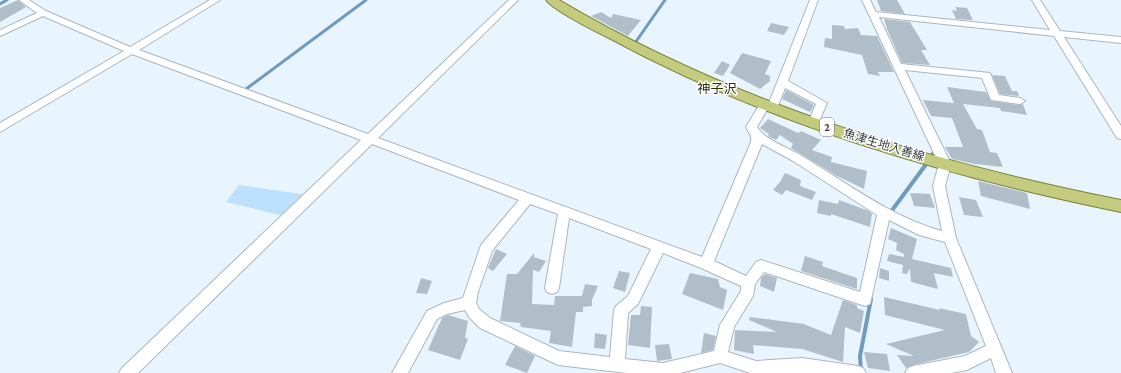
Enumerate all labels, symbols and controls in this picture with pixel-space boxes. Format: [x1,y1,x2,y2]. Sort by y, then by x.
district label: 神子沢 [697,81,737,96]
road number: 2 [820,118,834,136]
street label: 魚津生地入善線 [842,126,926,164]

